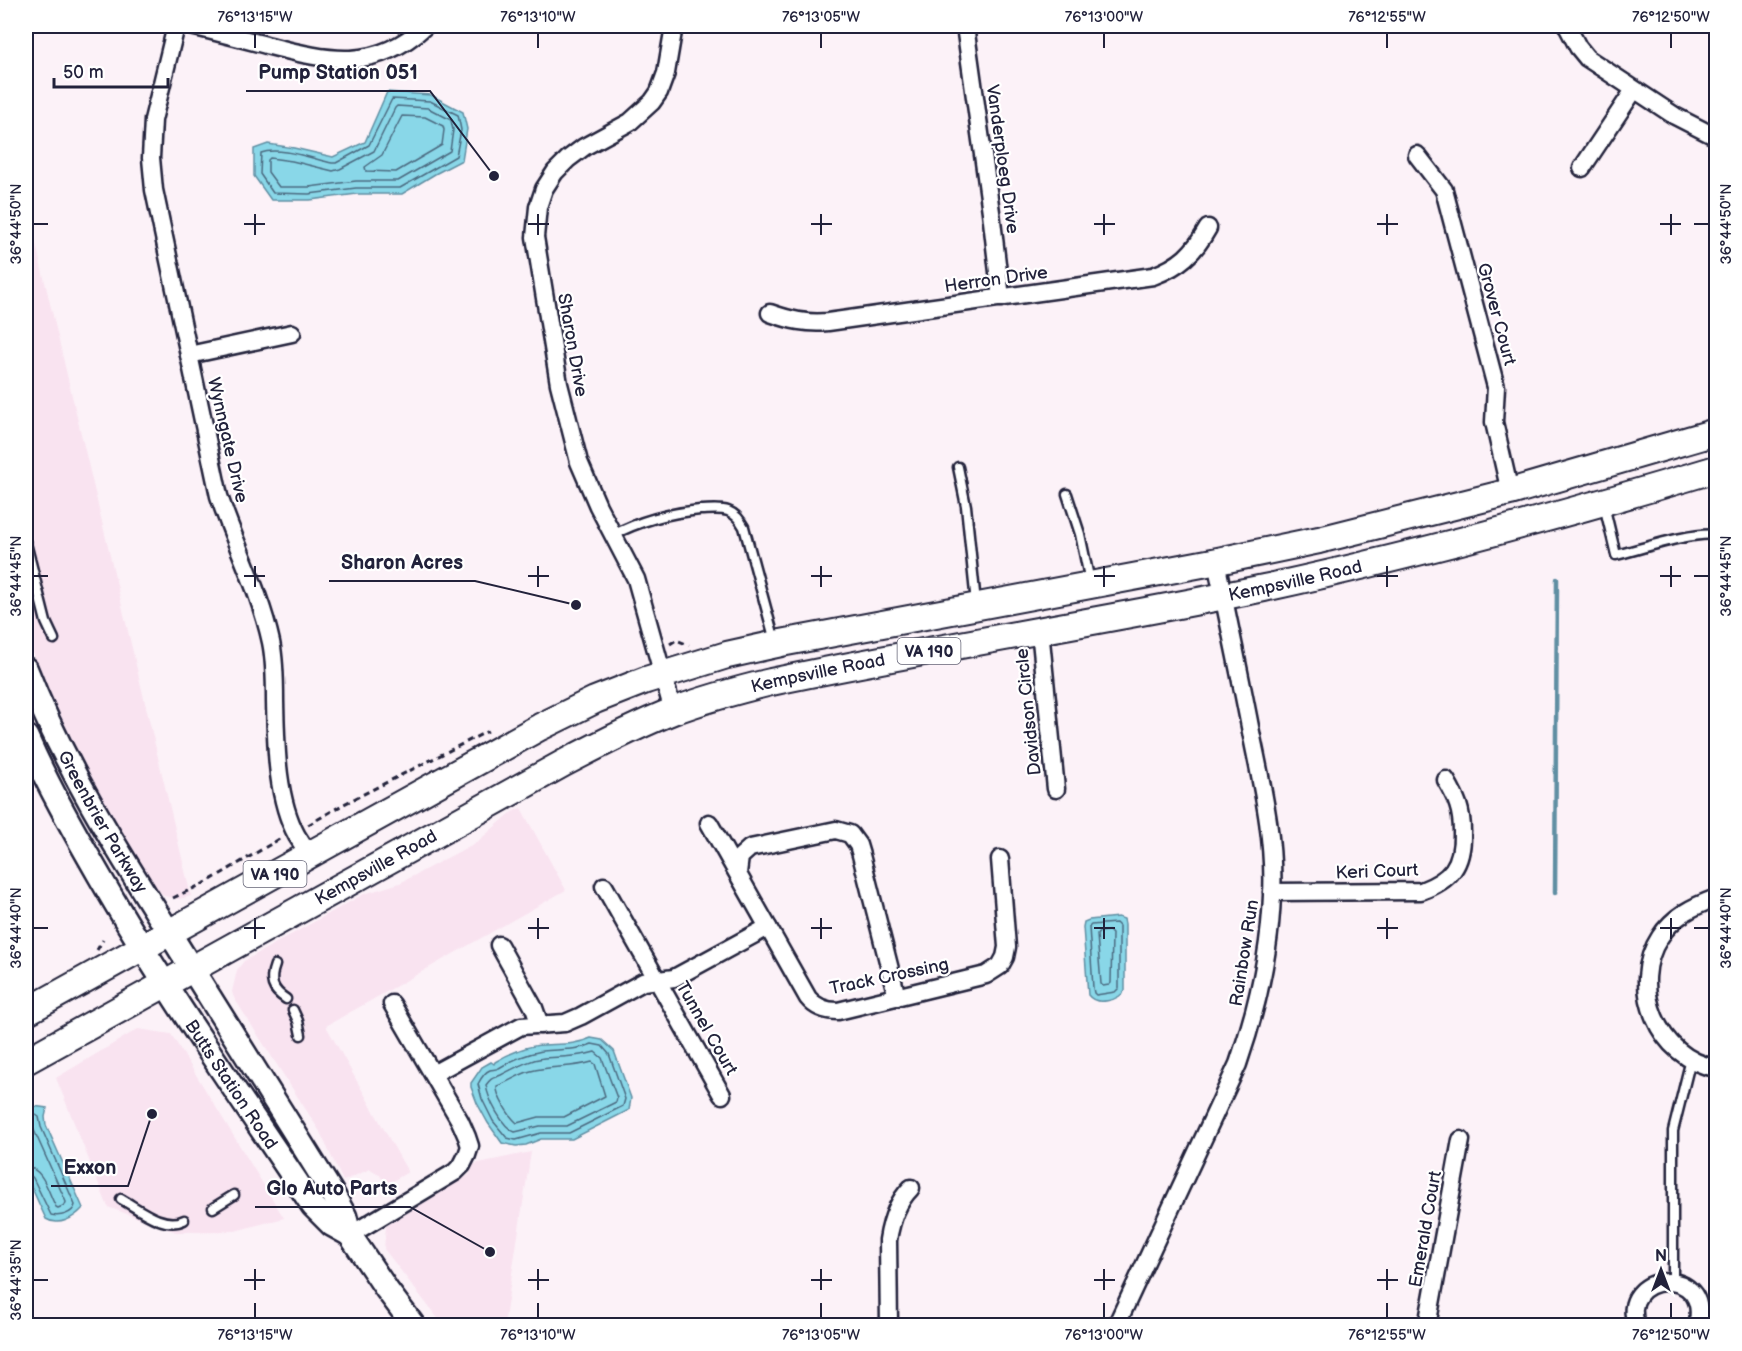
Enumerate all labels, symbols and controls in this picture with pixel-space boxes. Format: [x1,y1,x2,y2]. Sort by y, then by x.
text: 76°13'15"W [217,8,293,27]
text: 76°13'10"W [500,8,576,27]
text: 76°13'05"W [782,8,860,27]
text: 76°13'00"W [1065,8,1144,27]
text: 76°12'55"W [1348,8,1426,27]
text: 76°12'50"W [1632,8,1710,27]
scale bar [54,51,168,89]
callout: Pump Station 051 [246,53,430,91]
text: Pump Station 051 [258,61,418,85]
text: 50 m [63,62,104,83]
street label: Vanderploeg Drive [982,83,1023,235]
text: 36°44'50"N [7,184,26,264]
text: 36°44'50"N [1717,184,1736,264]
street label: Grover Court [1473,261,1520,368]
street label: Herron Drive [943,262,1049,297]
street label: Sharon Drive [553,292,592,399]
street label: Wynngate Drive [203,375,252,505]
text: 36°44'45"N [7,535,26,617]
text: 36°44'45"N [1717,535,1736,617]
callout: Sharon Acres [329,543,475,581]
text: Sharon Acres [341,551,463,575]
street label: Kempsville Road [1227,556,1364,606]
road number: VA 190 [898,638,960,664]
street label: Davidson Circle [1011,647,1046,777]
street label: Kempsville Road [749,649,887,698]
street label: Greenbrier Parkway [53,747,152,898]
street label: Kempsville Road [311,825,441,910]
street label: Keri Court [1335,860,1419,883]
road number: VA 190 [244,861,306,887]
text: 36°44'40"N [7,887,26,969]
text: 36°44'40"N [1717,887,1736,969]
street label: Rainbow Run [1226,898,1263,1008]
street label: Track Crossing [828,954,951,999]
street label: Tunnel Court [671,978,742,1079]
street label: Butts Station Road [180,1016,282,1153]
callout: Exxon [51,1148,128,1186]
text: Exxon [64,1156,116,1180]
callout: Glo Auto Parts [255,1169,410,1207]
street label: Emerald Court [1405,1169,1446,1289]
text: Glo Auto Parts [267,1177,398,1201]
text: 36°44'35"N [7,1239,26,1321]
north arrow [1631,1240,1691,1300]
text: N [1655,1247,1667,1266]
text: 76°13'15"W [217,1326,293,1345]
text: 76°13'10"W [500,1326,576,1345]
text: 76°13'05"W [782,1326,860,1345]
text: 76°13'00"W [1065,1326,1144,1345]
text: 76°12'55"W [1348,1326,1426,1345]
text: 76°12'50"W [1632,1326,1710,1345]

